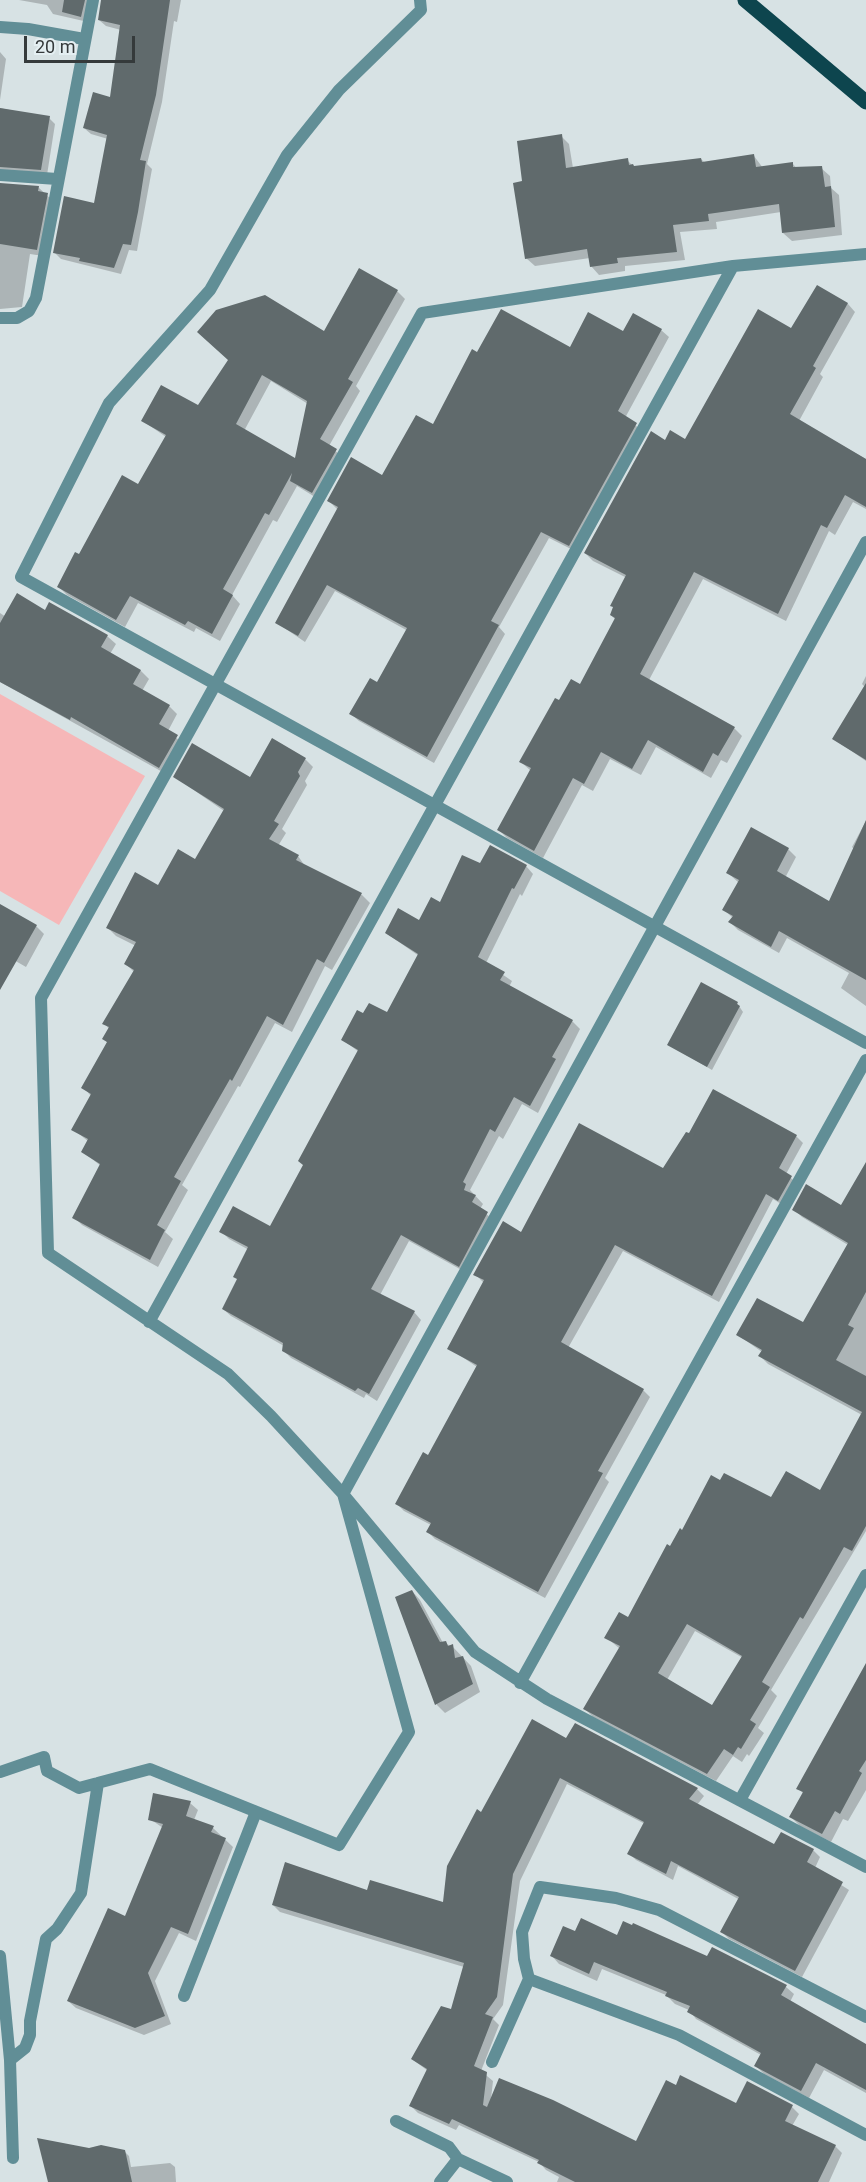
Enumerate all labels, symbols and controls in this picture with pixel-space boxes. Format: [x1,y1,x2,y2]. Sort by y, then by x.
scale bar [27,24,138,62]
text: 20 m [35,36,75,57]

